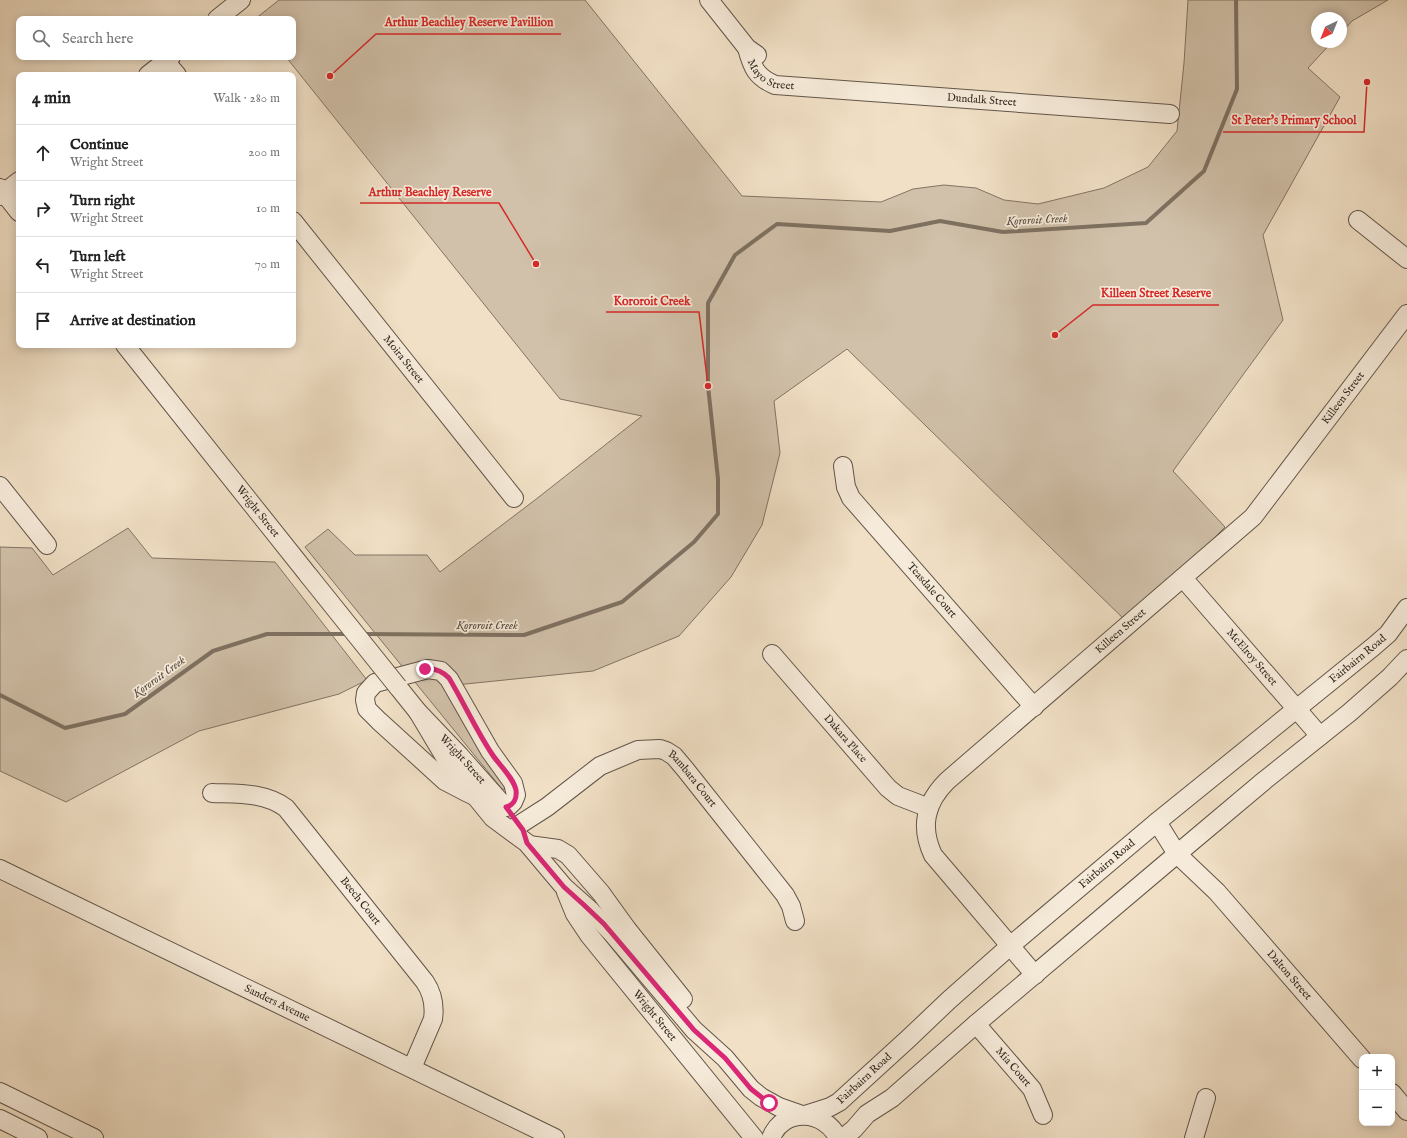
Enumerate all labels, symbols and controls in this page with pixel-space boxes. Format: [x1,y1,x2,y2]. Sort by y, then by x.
callout: Arthur Beachley Reserve Pavillion [376,10,561,34]
north arrow [1311,12,1347,48]
text: Arthur Beachley Reserve Pavillion [384,15,554,31]
search box [16,16,296,60]
icon: search [30,27,52,49]
text: Search here [62,29,133,48]
street label: Mayo Street [744,57,795,93]
text: 4 min [32,88,71,109]
text: Walk · 280 m [213,90,280,107]
street label: Dundalk Street [946,91,1017,110]
callout: St Peter's Primary School [1223,108,1364,132]
text: St Peter's Primary School [1231,113,1357,129]
text: Continue [70,135,128,154]
icon: ahead [32,142,54,164]
text: 200 m [248,144,280,161]
text: Wright Street [70,154,143,171]
callout: Arthur Beachley Reserve [360,179,499,203]
text: Arthur Beachley Reserve [367,185,492,201]
text: Turn right [70,191,135,210]
icon: right [32,198,54,220]
text: 10 m [256,200,280,217]
text: Wright Street [70,210,143,227]
water label: Kororoit Creek [1005,211,1068,229]
text: Turn left [70,247,126,266]
icon: left [32,254,54,276]
text: 70 m [255,256,280,273]
text: Wright Street [70,266,143,283]
callout: Killeen Street Reserve [1093,281,1219,305]
text: Killeen Street Reserve [1101,286,1212,301]
callout: Kororoit Creek [606,288,699,312]
text: Kororoit Creek [613,294,691,309]
icon: arrive [32,310,54,332]
text: Arrive at destination [70,311,196,330]
street label: Moira Street [380,332,427,386]
street label: Killeen Street [1319,369,1368,427]
street label: Wright Street [233,483,283,540]
street label: Teasdale Court [904,560,960,621]
street label: Killeen Street [1092,605,1149,657]
water label: Kororoit Creek [455,618,518,633]
street label: McElroy Street [1223,626,1280,689]
street label: Fairbairn Road [1327,632,1389,686]
water label: Kororoit Creek [129,653,188,702]
route end [416,660,434,678]
street label: Dakara Place [821,712,870,766]
street label: Wright Street [436,732,489,787]
street label: Bambara Court [666,747,720,810]
street label: Fairbairn Road [1076,836,1138,892]
street label: Beech Court [337,874,384,928]
street label: Dalton Street [1264,947,1315,1003]
street label: Sanders Avenue [242,982,312,1025]
street label: Wright Street [630,987,680,1044]
street label: Mia Court [992,1045,1034,1090]
street label: Fairbairn Road [834,1050,895,1107]
map controls [1359,1054,1395,1126]
button: + [1359,1054,1395,1090]
button: − [1359,1090,1395,1126]
route start [760,1094,778,1112]

